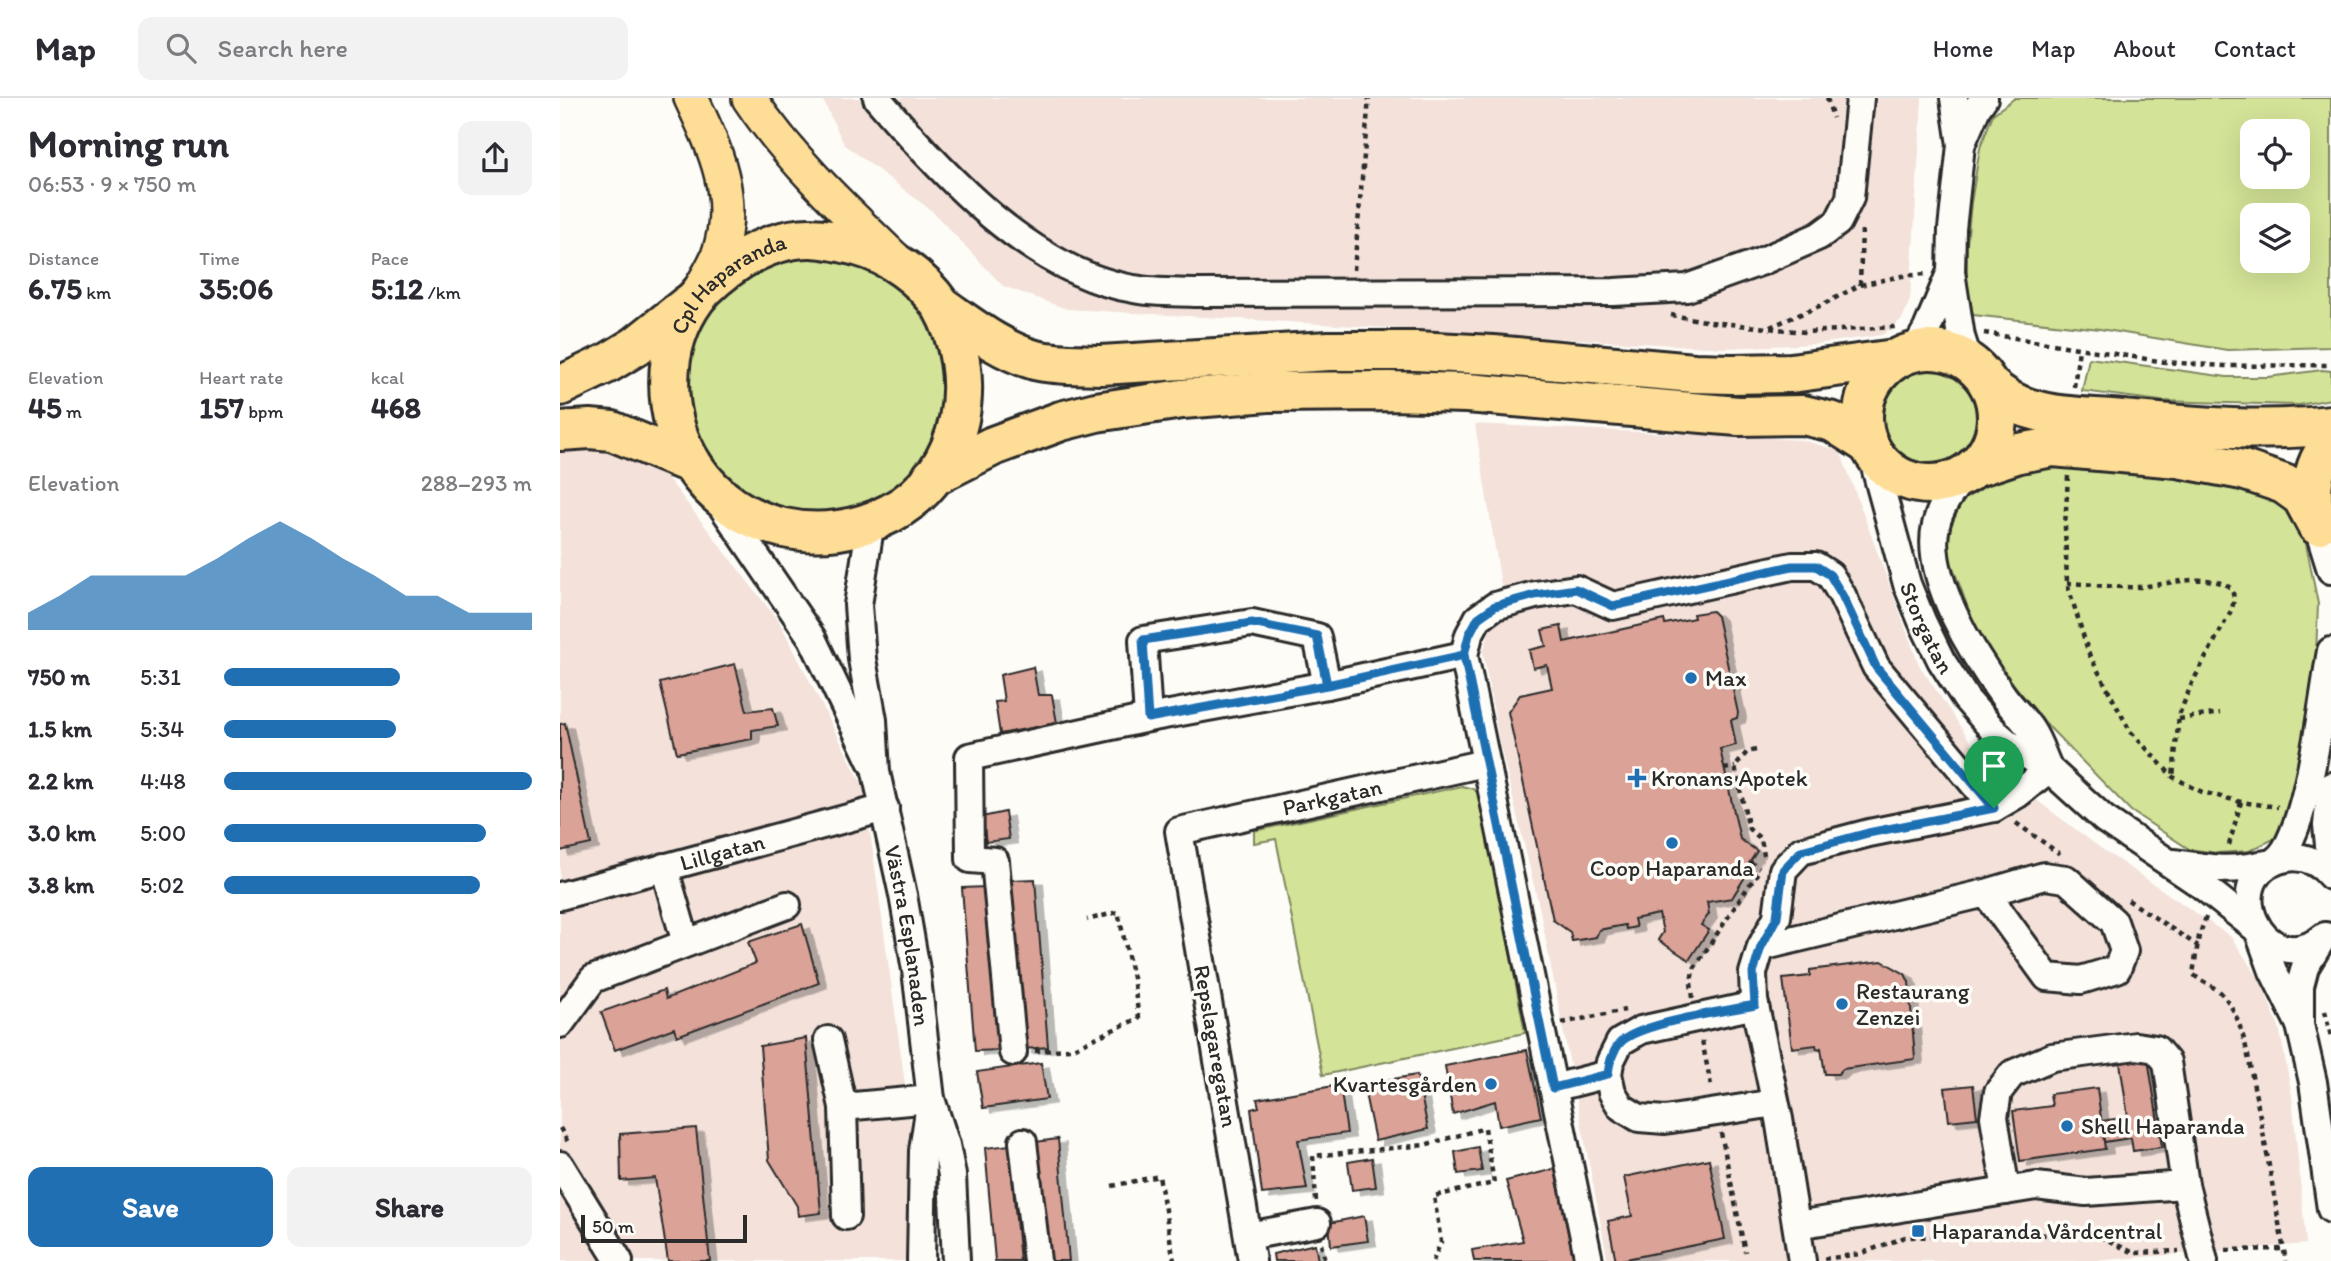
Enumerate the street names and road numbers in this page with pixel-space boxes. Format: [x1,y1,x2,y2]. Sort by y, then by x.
street label: Cpl Haparanda [664,227,789,338]
street label: Storgatan [1894,578,1960,679]
street label: Parkgatan [1280,772,1385,822]
street label: Lillgatan [677,827,768,877]
street label: Västra Esplanaden [878,842,936,1028]
street label: Repslagaregatan [1188,963,1244,1129]

